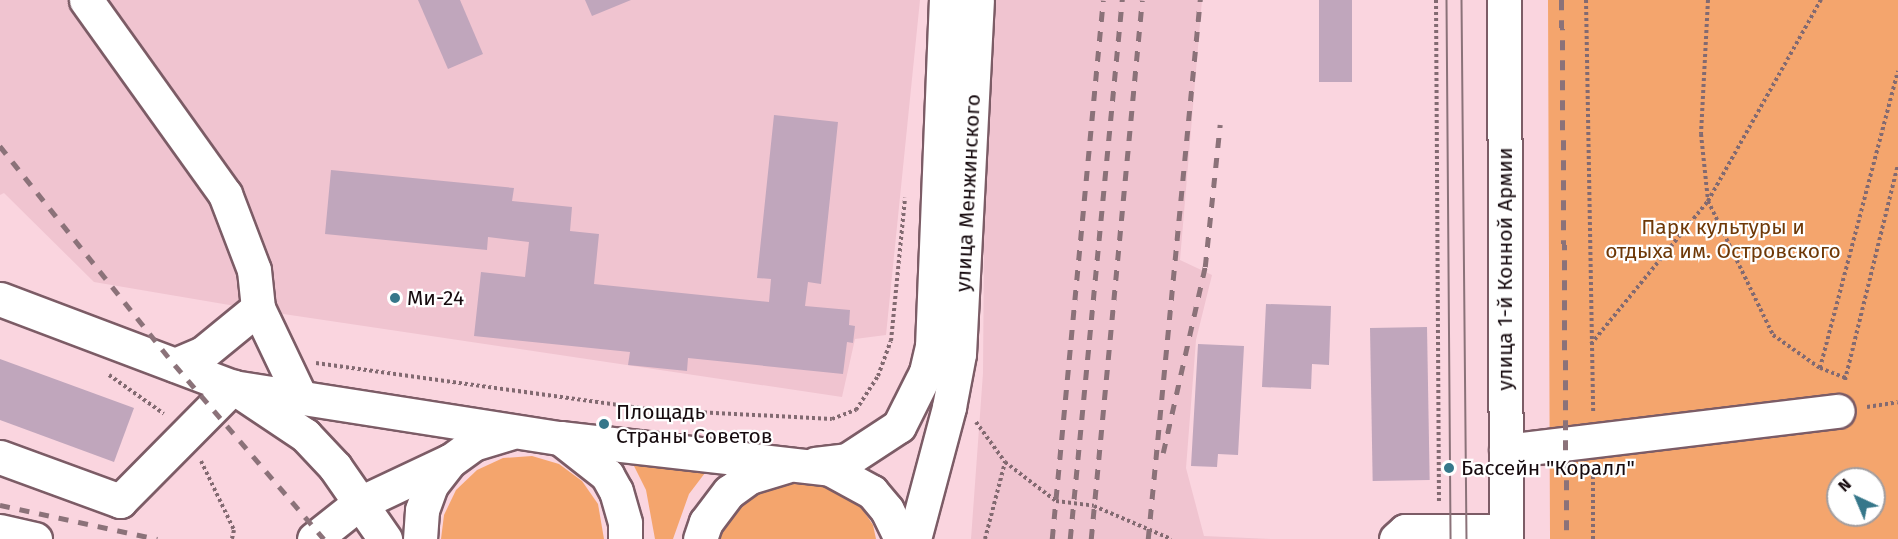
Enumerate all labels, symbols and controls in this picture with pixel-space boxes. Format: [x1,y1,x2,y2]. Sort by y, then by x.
street label: улица Менжинского [950,93,986,293]
street label: улица 1-й Конной Армии [1492,147,1518,391]
park label: Парк культуры и отдыха им. Островского [1605,214,1841,264]
place label: Ми-24 [407,285,464,311]
marker: Ми-24 [388,291,402,305]
place label: Площадь Страны Советов [616,399,773,449]
marker: Площадь Страны Советов [597,417,611,431]
place label: Бассейн "Коралл" [1461,455,1635,481]
marker: Бассейн "Коралл" [1442,461,1456,475]
north arrow [1826,467,1886,527]
text: N [1834,475,1855,496]

